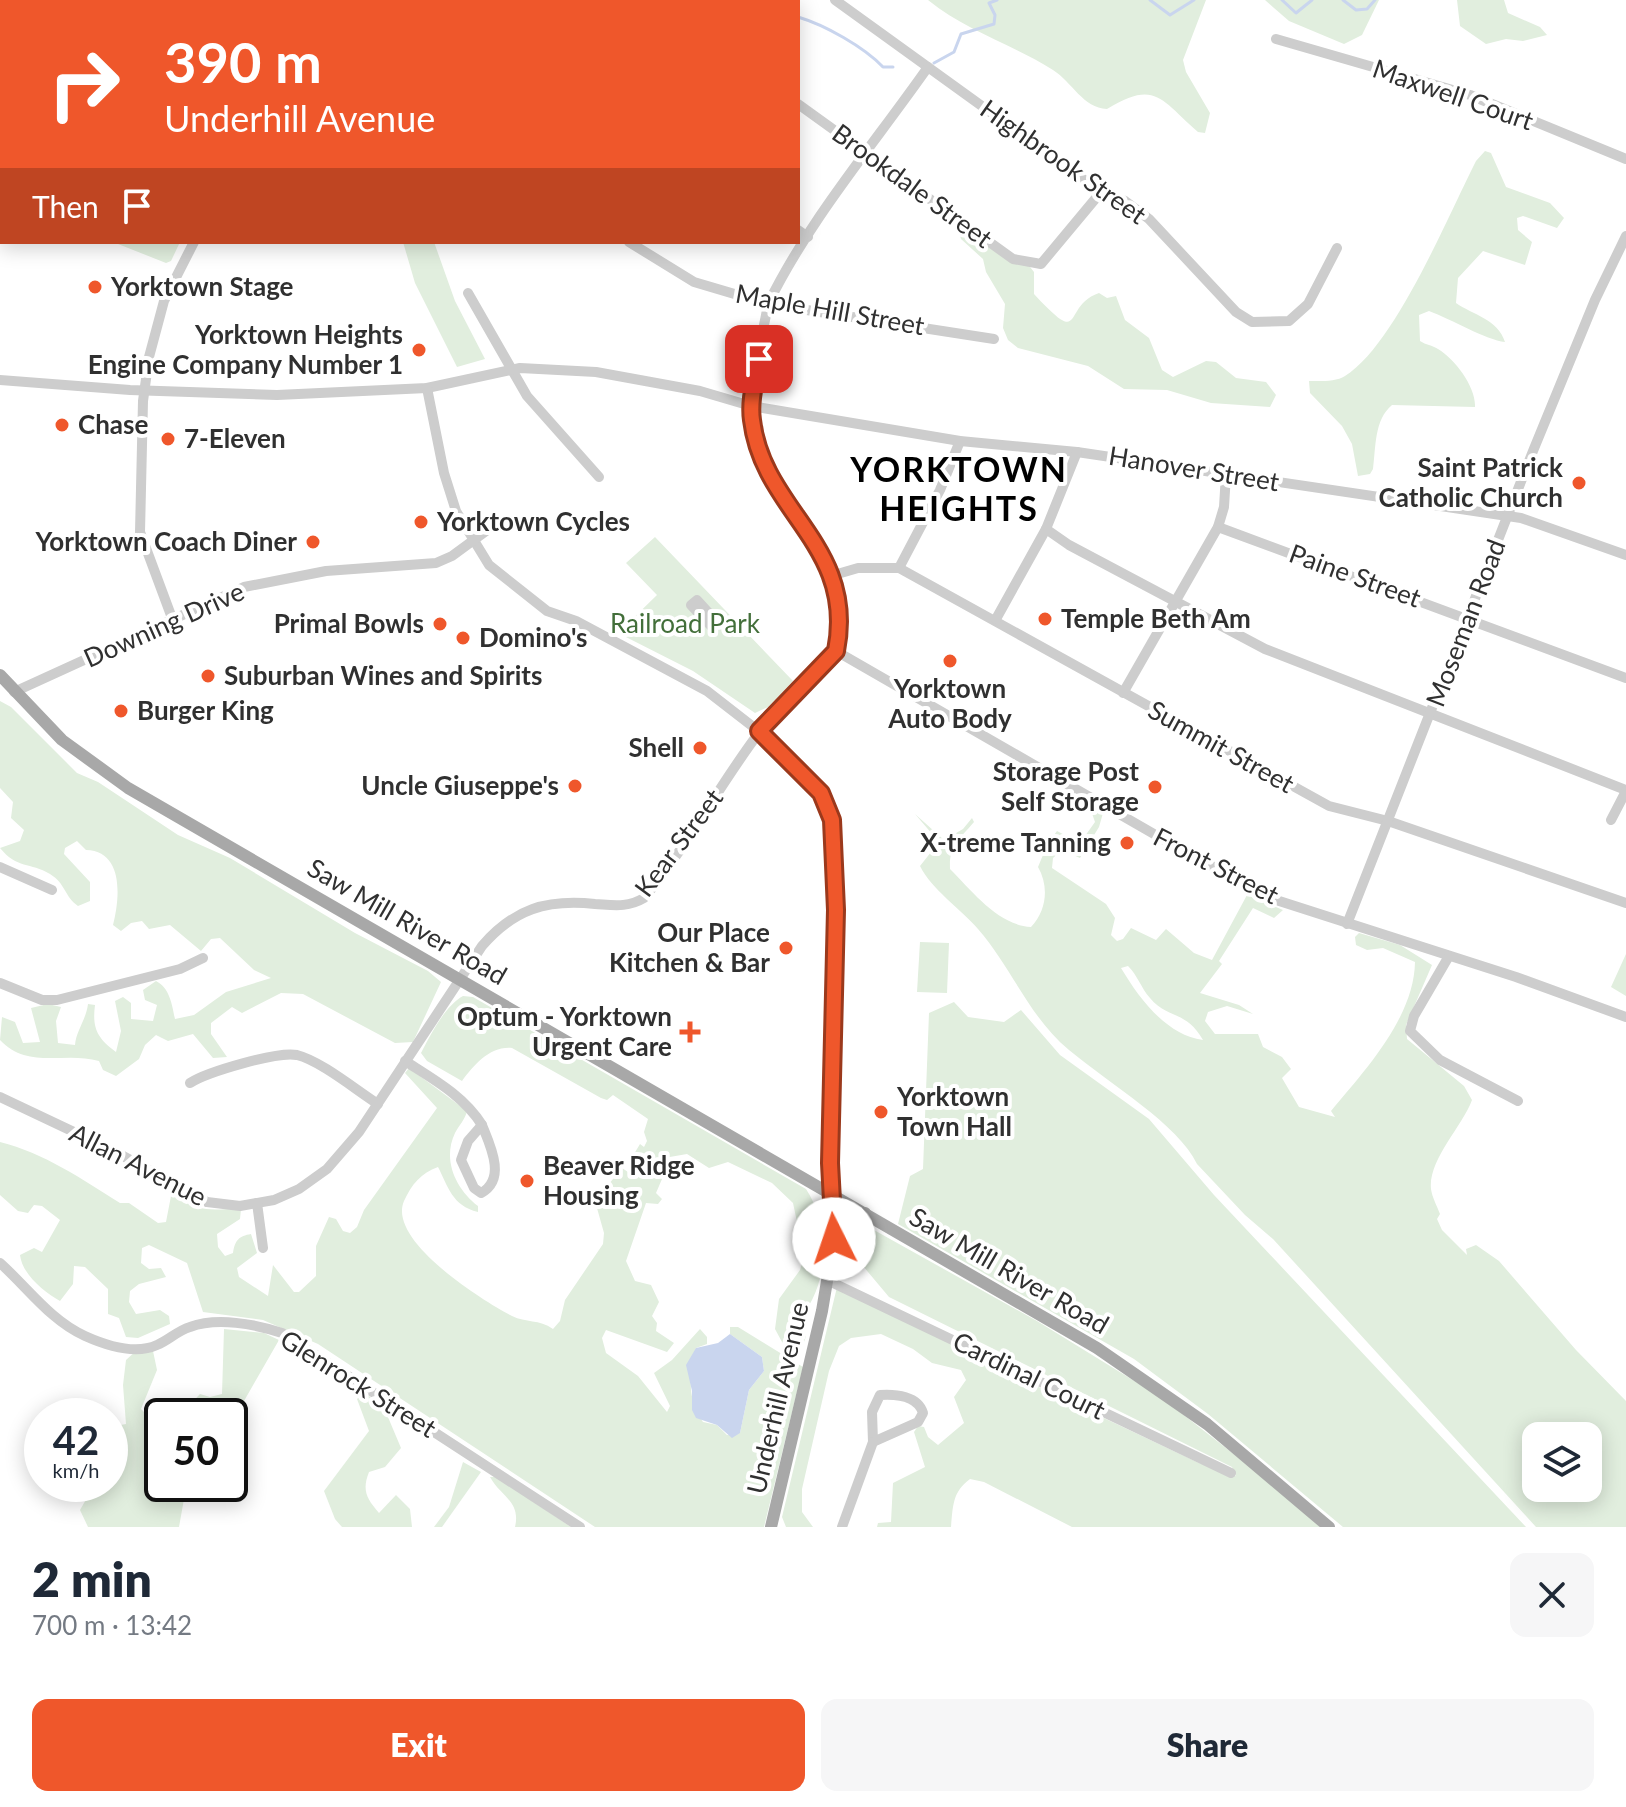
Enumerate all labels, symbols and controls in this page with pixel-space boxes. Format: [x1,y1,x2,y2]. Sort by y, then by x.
text: 390 m [164,28,322,95]
icon: right [32,32,136,136]
street label: Maxwell Court [1369,52,1538,137]
street label: Highbrook Street [974,92,1153,231]
text: Underhill Avenue [164,96,435,140]
street label: Brookdale Street [826,116,999,254]
icon: arrive [115,184,159,228]
text: Then [32,188,99,224]
place label: Yorktown Stage [110,270,294,302]
street label: Maple Hill Street [733,277,928,341]
marker: Yorktown Stage [86,278,104,296]
place label: Yorktown Heights Engine Company Number 1 [88,318,403,380]
pin [725,325,793,393]
icon: arrive [737,337,781,381]
marker: Yorktown Heights Engine Company Number 1 [410,341,428,359]
place label: Chase [78,408,148,440]
marker: Chase [53,416,71,434]
place label: 7-Eleven [184,422,286,454]
marker: 7-Eleven [159,430,177,448]
street label: Hanover Street [1107,439,1282,497]
district label: YORKTOWN HEIGHTS [849,448,1068,528]
place label: Saint Patrick Catholic Church [1379,451,1563,513]
marker: Saint Patrick Catholic Church [1570,474,1588,492]
place label: Yorktown Cycles [436,505,630,537]
marker: Yorktown Cycles [412,513,430,531]
place label: Yorktown Coach Diner [34,525,297,557]
marker: Yorktown Coach Diner [304,533,322,551]
street label: Moseman Road [1418,534,1512,711]
street label: Paine Street [1285,536,1426,614]
street label: Downing Drive [79,574,249,674]
place label: Temple Beth Am [1061,602,1251,634]
place label: Primal Bowls [274,607,424,639]
park label: Railroad Park [610,607,761,639]
marker: Temple Beth Am [1036,610,1054,628]
marker: Primal Bowls [431,615,449,633]
place label: Domino's [479,621,588,653]
marker: Domino's [454,629,472,647]
marker: Yorktown Auto Body [941,652,959,670]
place label: Suburban Wines and Spirits [224,659,542,691]
marker: Suburban Wines and Spirits [199,667,217,685]
place label: Yorktown Auto Body [887,672,1012,734]
street label: Summit Street [1143,693,1301,800]
place label: Burger King [137,694,274,726]
marker: Burger King [112,702,130,720]
place label: Shell [628,731,684,763]
marker: Shell [691,739,709,757]
place label: Storage Post Self Storage [993,755,1139,817]
place label: Uncle Giuseppe's [361,769,559,801]
marker: Uncle Giuseppe's [566,777,584,795]
marker: Storage Post Self Storage [1146,778,1164,796]
street label: Kear Street [627,782,730,903]
street label: Front Street [1149,820,1285,911]
place label: X-treme Tanning [920,826,1111,858]
marker: X-treme Tanning [1118,834,1136,852]
street label: Saw Mill River Road [302,851,513,991]
place label: Our Place Kitchen & Bar [609,916,770,978]
marker: Our Place Kitchen & Bar [777,939,795,957]
place label: Optum - Yorktown Urgent Care [457,1000,672,1062]
marker: Optum - Yorktown Urgent Care [679,1021,701,1043]
place label: Yorktown Town Hall [896,1080,1012,1142]
marker: Yorktown Town Hall [872,1103,890,1121]
street label: Allan Avenue [65,1116,212,1212]
place label: Beaver Ridge Housing [543,1149,695,1211]
marker: Beaver Ridge Housing [518,1172,536,1190]
position arrow [792,1197,876,1281]
street label: Saw Mill River Road [904,1200,1115,1340]
street label: Underhill Avenue [739,1299,815,1497]
street label: Glenrock Street [275,1323,443,1444]
street label: Cardinal Court [948,1324,1111,1426]
speed limit sign: 50 [144,1398,248,1502]
text: 42 [53,1416,99,1464]
map controls [1522,1422,1602,1502]
button: layers [1522,1422,1602,1502]
text: km/h [53,1458,99,1482]
text: 2 min [32,1550,152,1607]
button: close [1510,1553,1594,1637]
text: 700 m · 13:42 [32,1609,192,1641]
button: Exit [32,1699,805,1791]
button: Share [821,1699,1594,1791]

